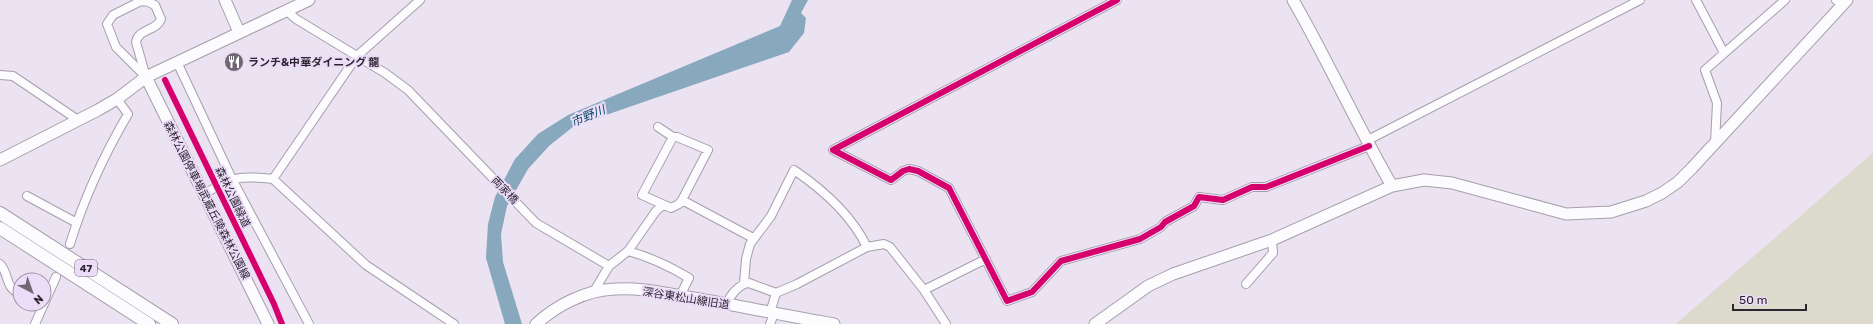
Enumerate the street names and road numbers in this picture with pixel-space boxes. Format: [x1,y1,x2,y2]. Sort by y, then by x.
street label: 森林公園停車場武蔵丘陵森林公園線 [161,119,252,282]
street label: 森林公園緑道 [212,165,253,230]
street label: 両家橋 [489,174,521,207]
road number: 47 [75,260,97,276]
street label: 深谷東松山線旧道 [641,285,730,312]

